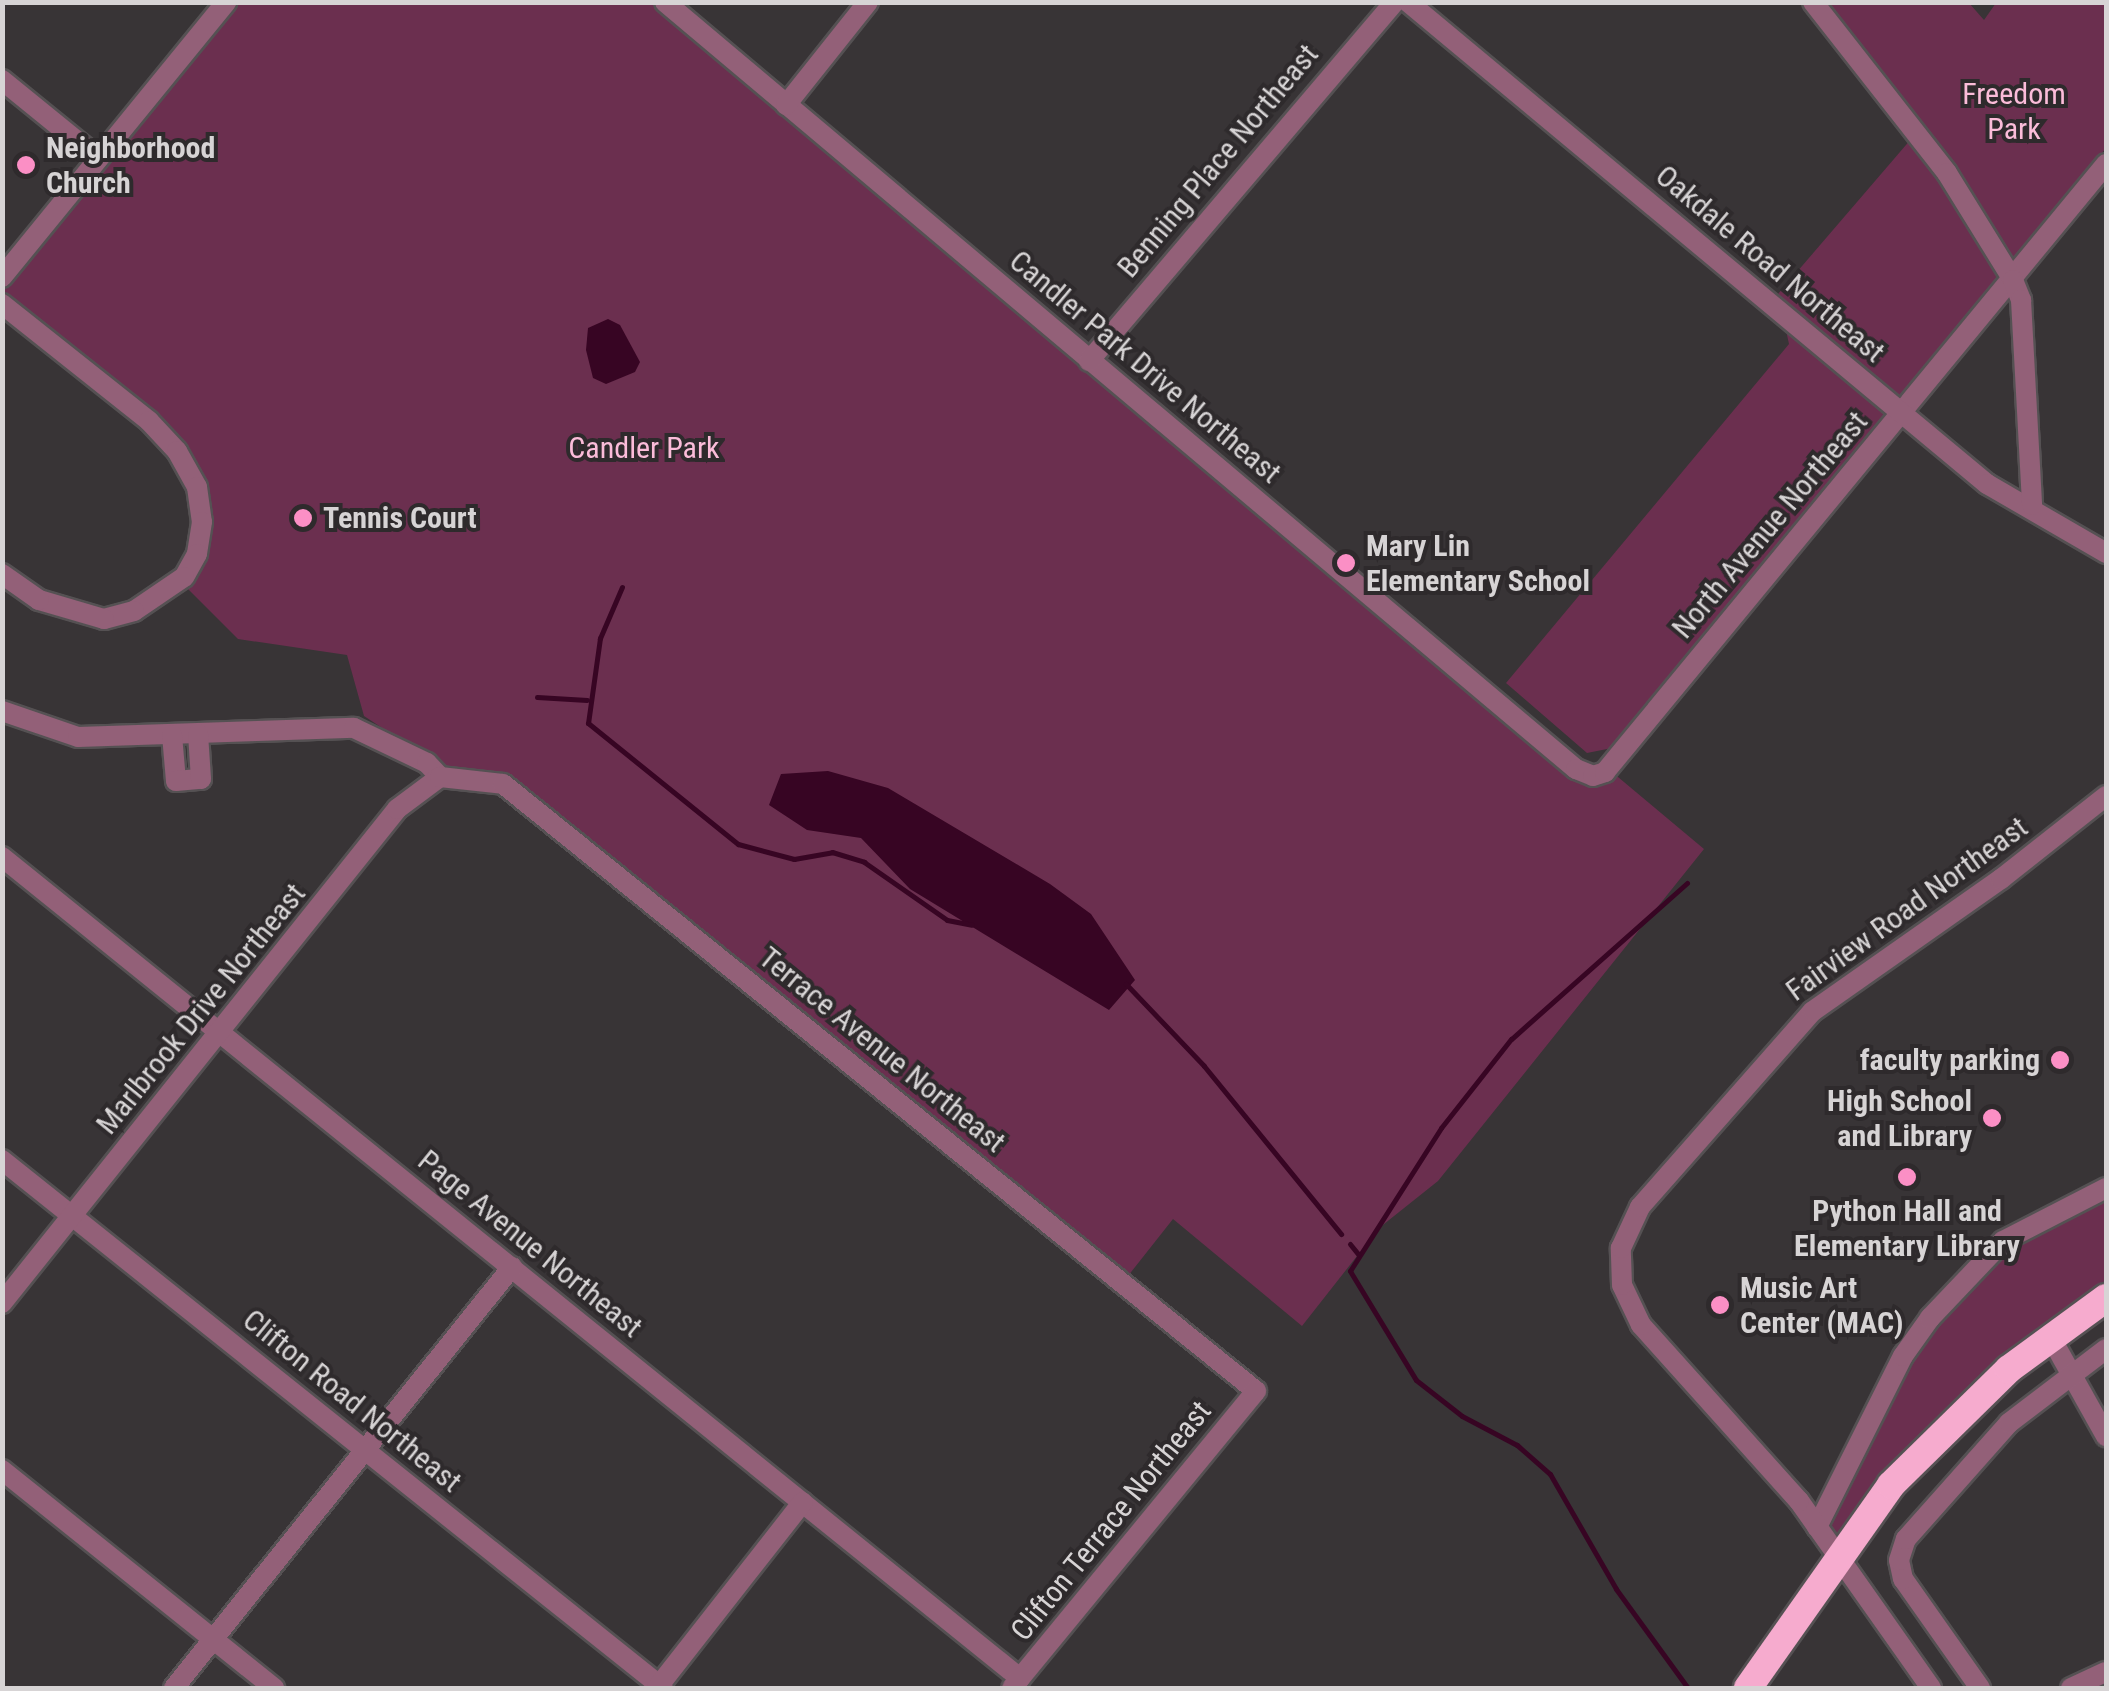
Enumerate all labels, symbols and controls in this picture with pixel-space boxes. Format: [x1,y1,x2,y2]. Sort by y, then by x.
street label: Benning Place Northeast [1110,37,1326,285]
park label: Freedom Park [1962,76,2066,146]
place label: Neighborhood Church [46,130,215,200]
marker: Neighborhood Church [15,154,37,176]
street label: Oakdale Road Northeast [1648,158,1892,370]
street label: Candler Park Drive Northeast [1002,243,1288,491]
street label: North Avenue Northeast [1665,404,1875,646]
park label: Candler Park [568,430,720,466]
place label: Tennis Court [323,500,477,536]
marker: Tennis Court [292,507,314,529]
place label: Mary Lin Elementary School [1366,528,1590,598]
marker: Mary Lin Elementary School [1335,552,1357,574]
street label: Fairview Road Northeast [1779,809,2035,1009]
street label: Marlbrook Drive Northeast [89,877,313,1141]
street label: Terrace Avenue Northeast [752,940,1012,1160]
place label: faculty parking [1860,1042,2040,1078]
marker: faculty parking [2049,1049,2071,1071]
place label: High School and Library [1827,1083,1972,1154]
marker: High School and Library [1981,1107,2003,1129]
street label: Page Avenue Northeast [411,1143,649,1345]
marker: Python Hall and Elementary Library [1896,1166,1918,1188]
place label: Python Hall and Elementary Library [1794,1193,2020,1264]
place label: Music Art Center (MAC) [1740,1270,1903,1340]
marker: Music Art Center (MAC) [1709,1294,1731,1316]
street label: Clifton Road Northeast [236,1302,468,1500]
street label: Clifton Terrace Northeast [1003,1394,1219,1648]

